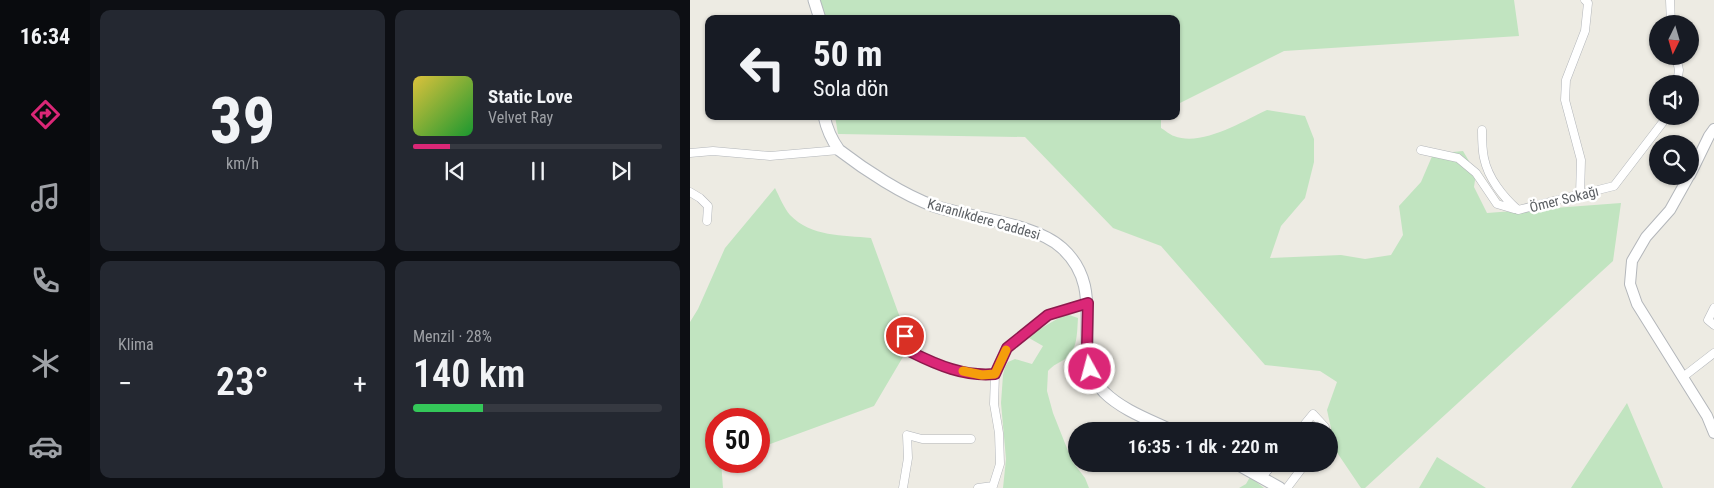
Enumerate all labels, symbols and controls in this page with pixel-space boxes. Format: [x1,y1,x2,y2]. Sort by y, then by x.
north arrow [1649,15,1699,65]
map controls [1649,15,1699,185]
text: 16:34 [20,24,70,49]
text: 50 m [813,34,882,75]
icon: left [730,35,795,100]
button: sound [1649,75,1699,125]
text: Sola dön [813,76,889,101]
text: 39 [210,83,275,159]
text: Static Love [488,85,573,108]
icon: directions [28,97,63,132]
text: Velvet Ray [488,108,553,127]
button: search [1649,135,1699,185]
text: km/h [226,154,259,173]
icon: previous [441,157,469,185]
icon: pause [524,157,552,185]
icon: next [607,157,635,185]
icon: music [28,180,63,215]
street label: Ömer Sokağı [1528,183,1600,215]
street label: Karanlıkdere Caddesi [926,195,1042,243]
icon: phone [28,263,63,298]
pin [884,315,926,357]
icon: arrive [891,322,919,350]
text: Menzil · 28% [413,327,492,346]
text: Klima [118,335,154,354]
position arrow [1063,342,1115,394]
icon: climate [28,346,63,381]
text: 140 km [413,352,525,396]
text: 23° [216,360,269,404]
text: − [118,367,132,400]
text: + [353,367,367,400]
speed limit sign: 50 [705,408,770,473]
icon: car [28,429,63,464]
text: 16:35 · 1 dk · 220 m [1128,435,1278,458]

